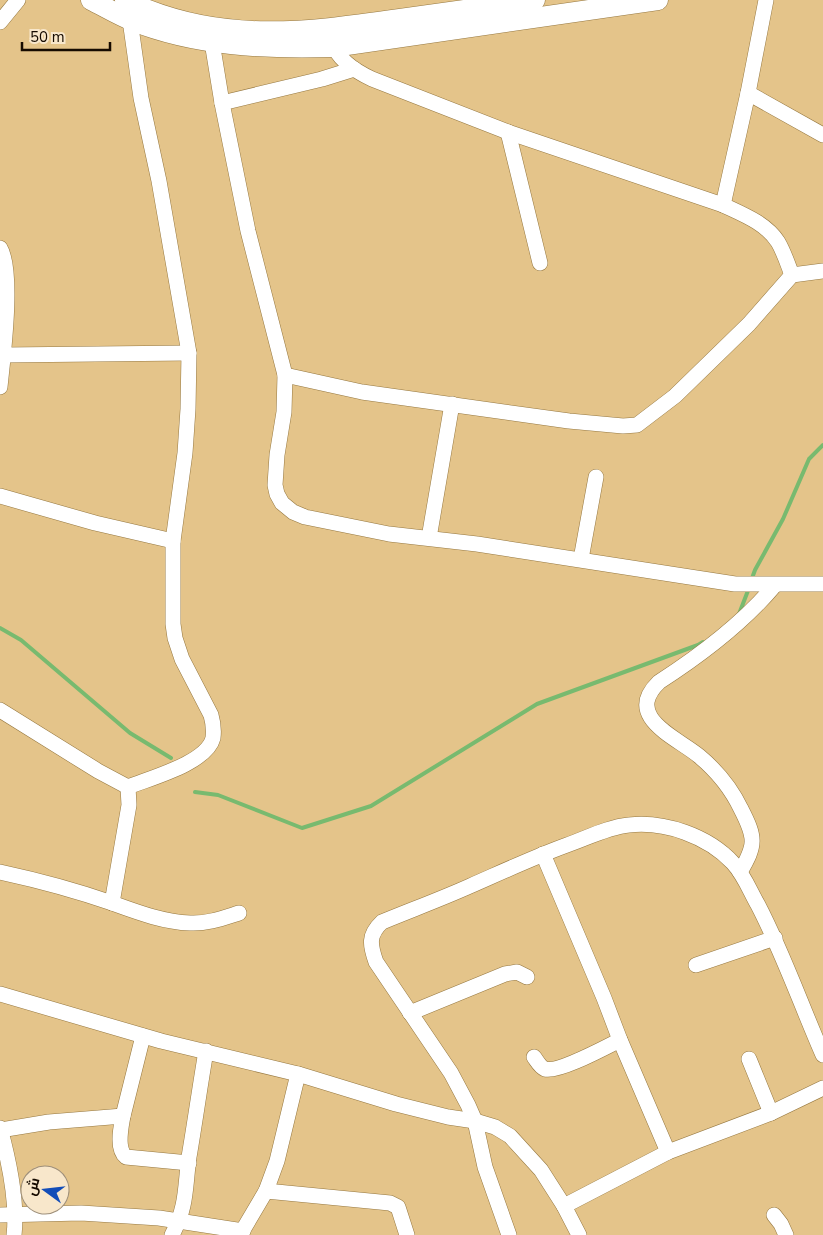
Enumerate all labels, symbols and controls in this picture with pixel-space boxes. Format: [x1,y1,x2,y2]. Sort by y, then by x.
scale bar [22,20,110,52]
text: 50 m [30,27,65,47]
north arrow [20,1165,70,1215]
text: ش [21,1176,44,1198]

